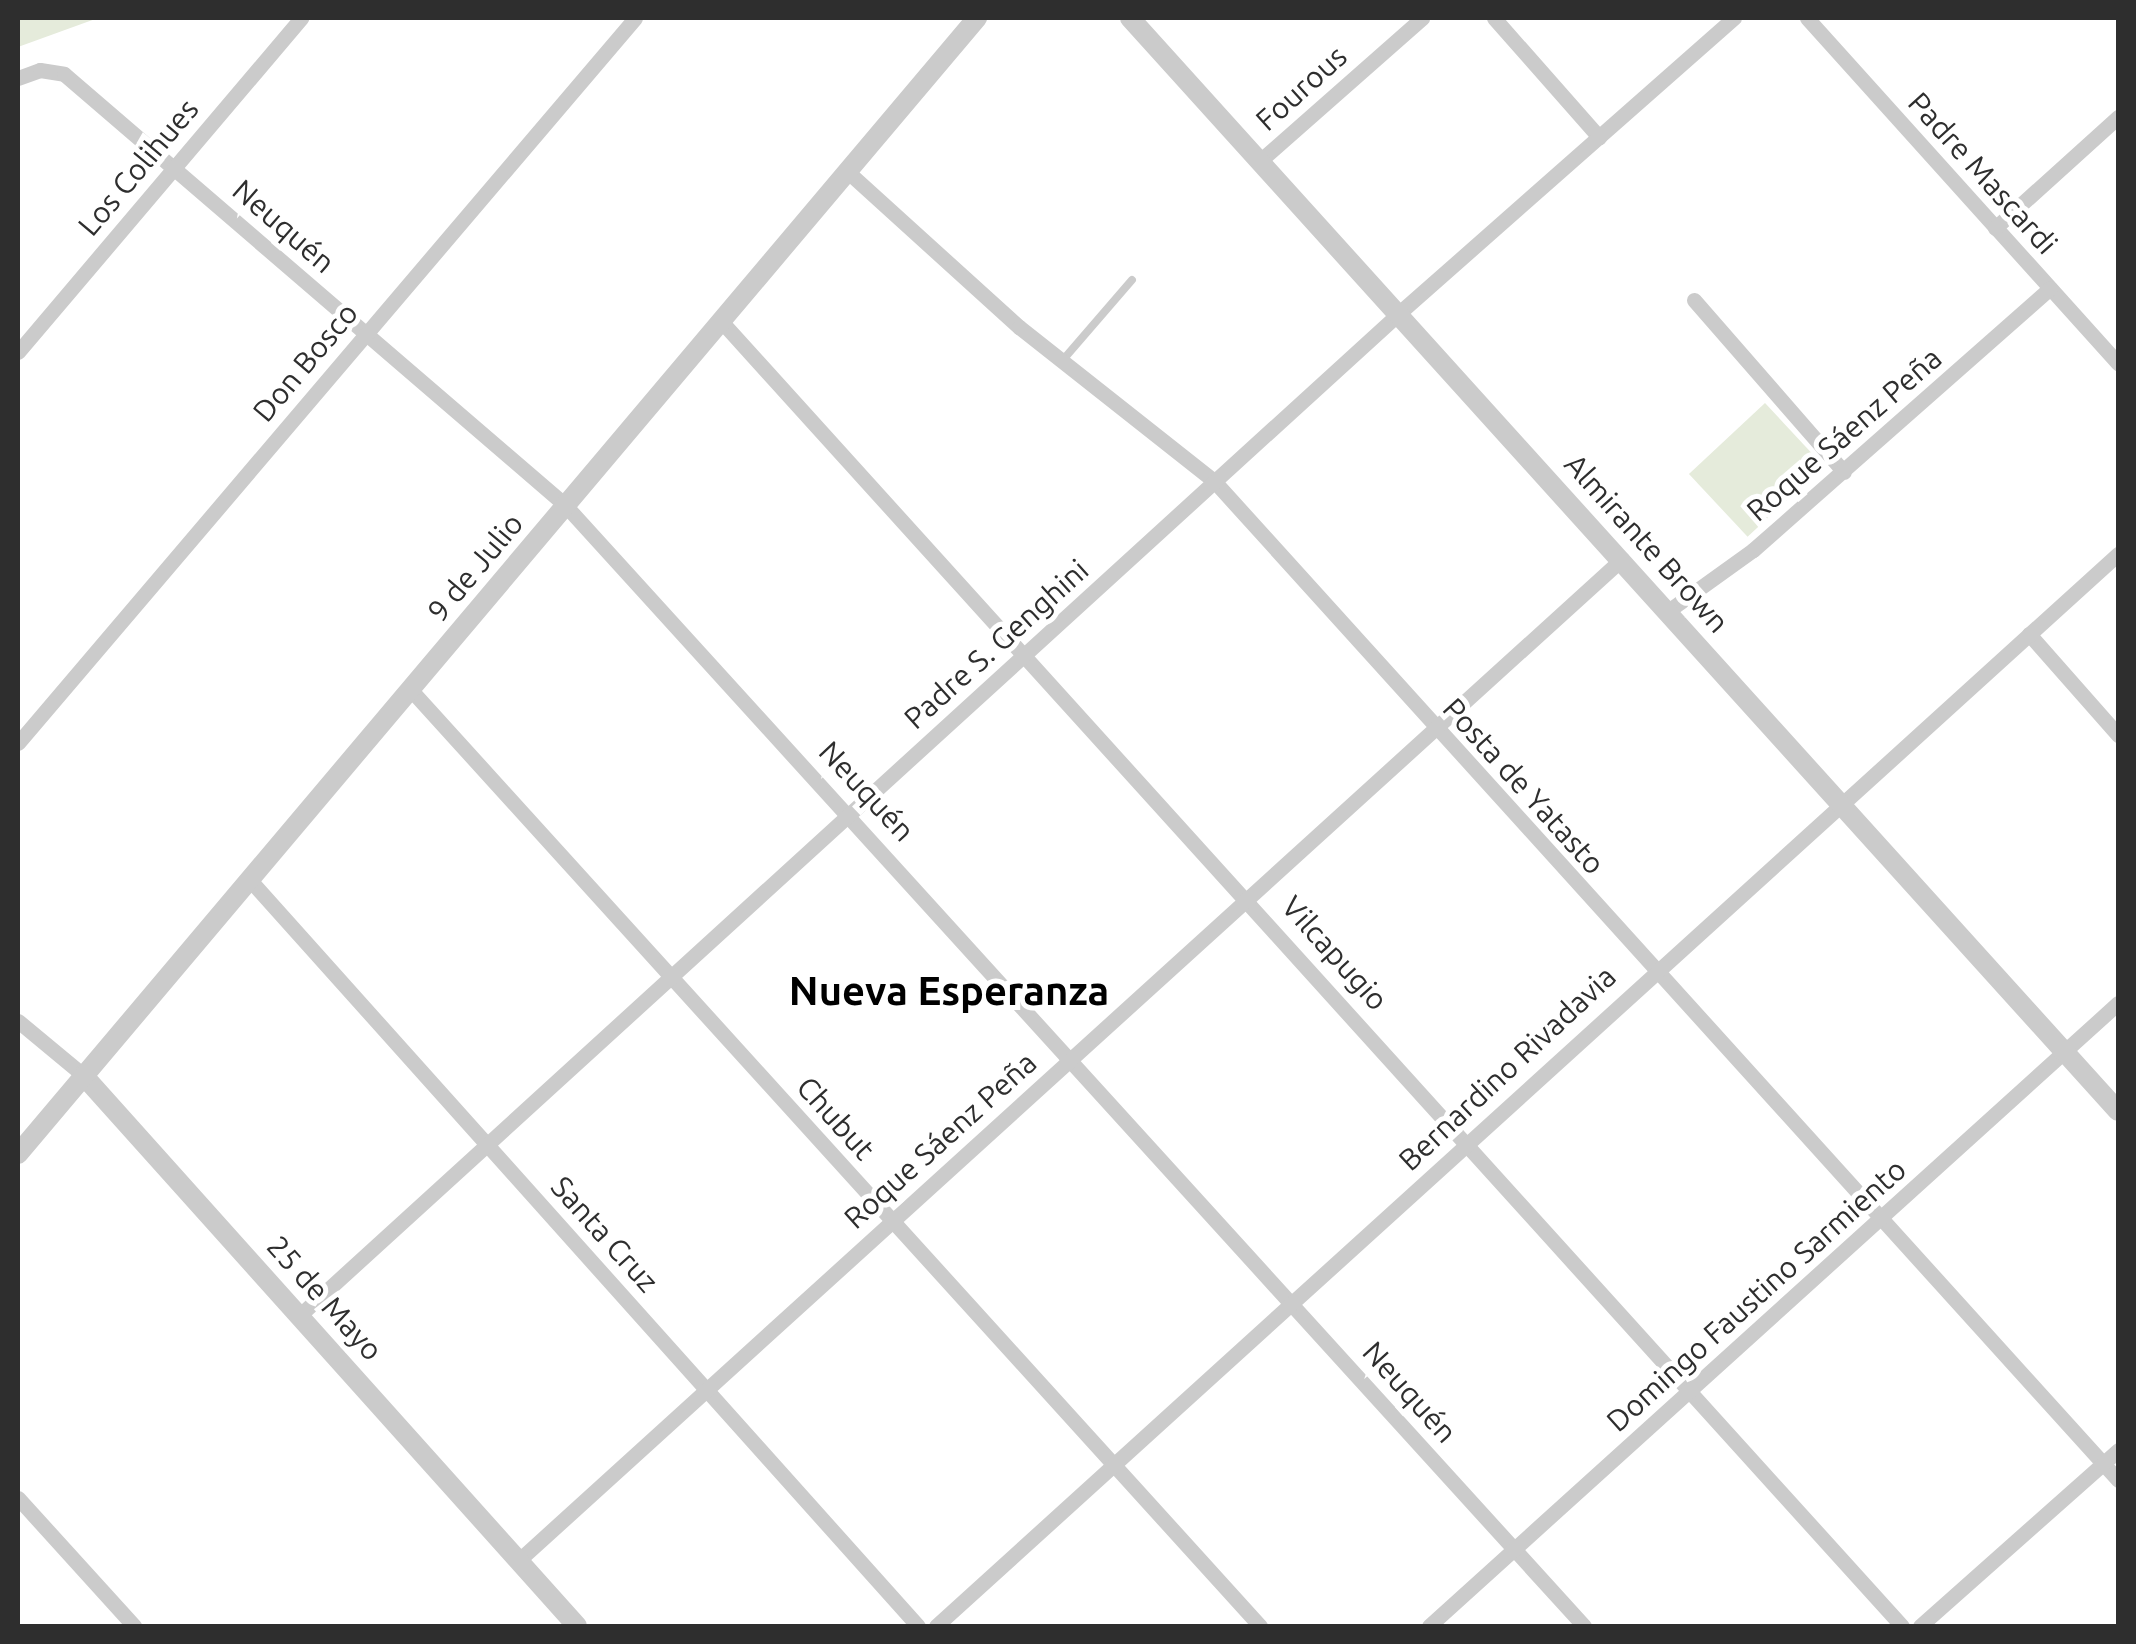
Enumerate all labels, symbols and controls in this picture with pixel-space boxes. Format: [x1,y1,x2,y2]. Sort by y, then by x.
street label: Fourous [1248,38,1354,138]
street label: Padre Mascardi [1901,85,2065,261]
street label: Los Colihues [70,91,206,243]
street label: Neuquén [226,172,342,280]
street label: Don Bosco [245,295,365,429]
street label: Roque Sáenz Peña [1739,340,1949,528]
street label: Almirante Brown [1557,446,1737,640]
street label: 9 de Julio [420,506,530,628]
street label: Padre S. Genghini [896,552,1096,736]
street label: Posta de Yatasto [1436,691,1612,881]
street label: Neuquén [812,734,922,848]
street label: Vilcapugio [1274,888,1396,1018]
street label: Bernardino Rivadavia [1391,958,1623,1178]
district label: Nueva Esperanza [789,967,1109,1015]
street label: Roque Sáenz Peña [836,1044,1044,1236]
street label: Chubut [789,1069,883,1167]
street label: Domingo Faustino Sarmiento [1599,1151,1913,1439]
street label: Santa Cruz [544,1169,666,1299]
street label: 25 de Mayo [260,1228,390,1368]
street label: Neuquén [1355,1334,1465,1450]

